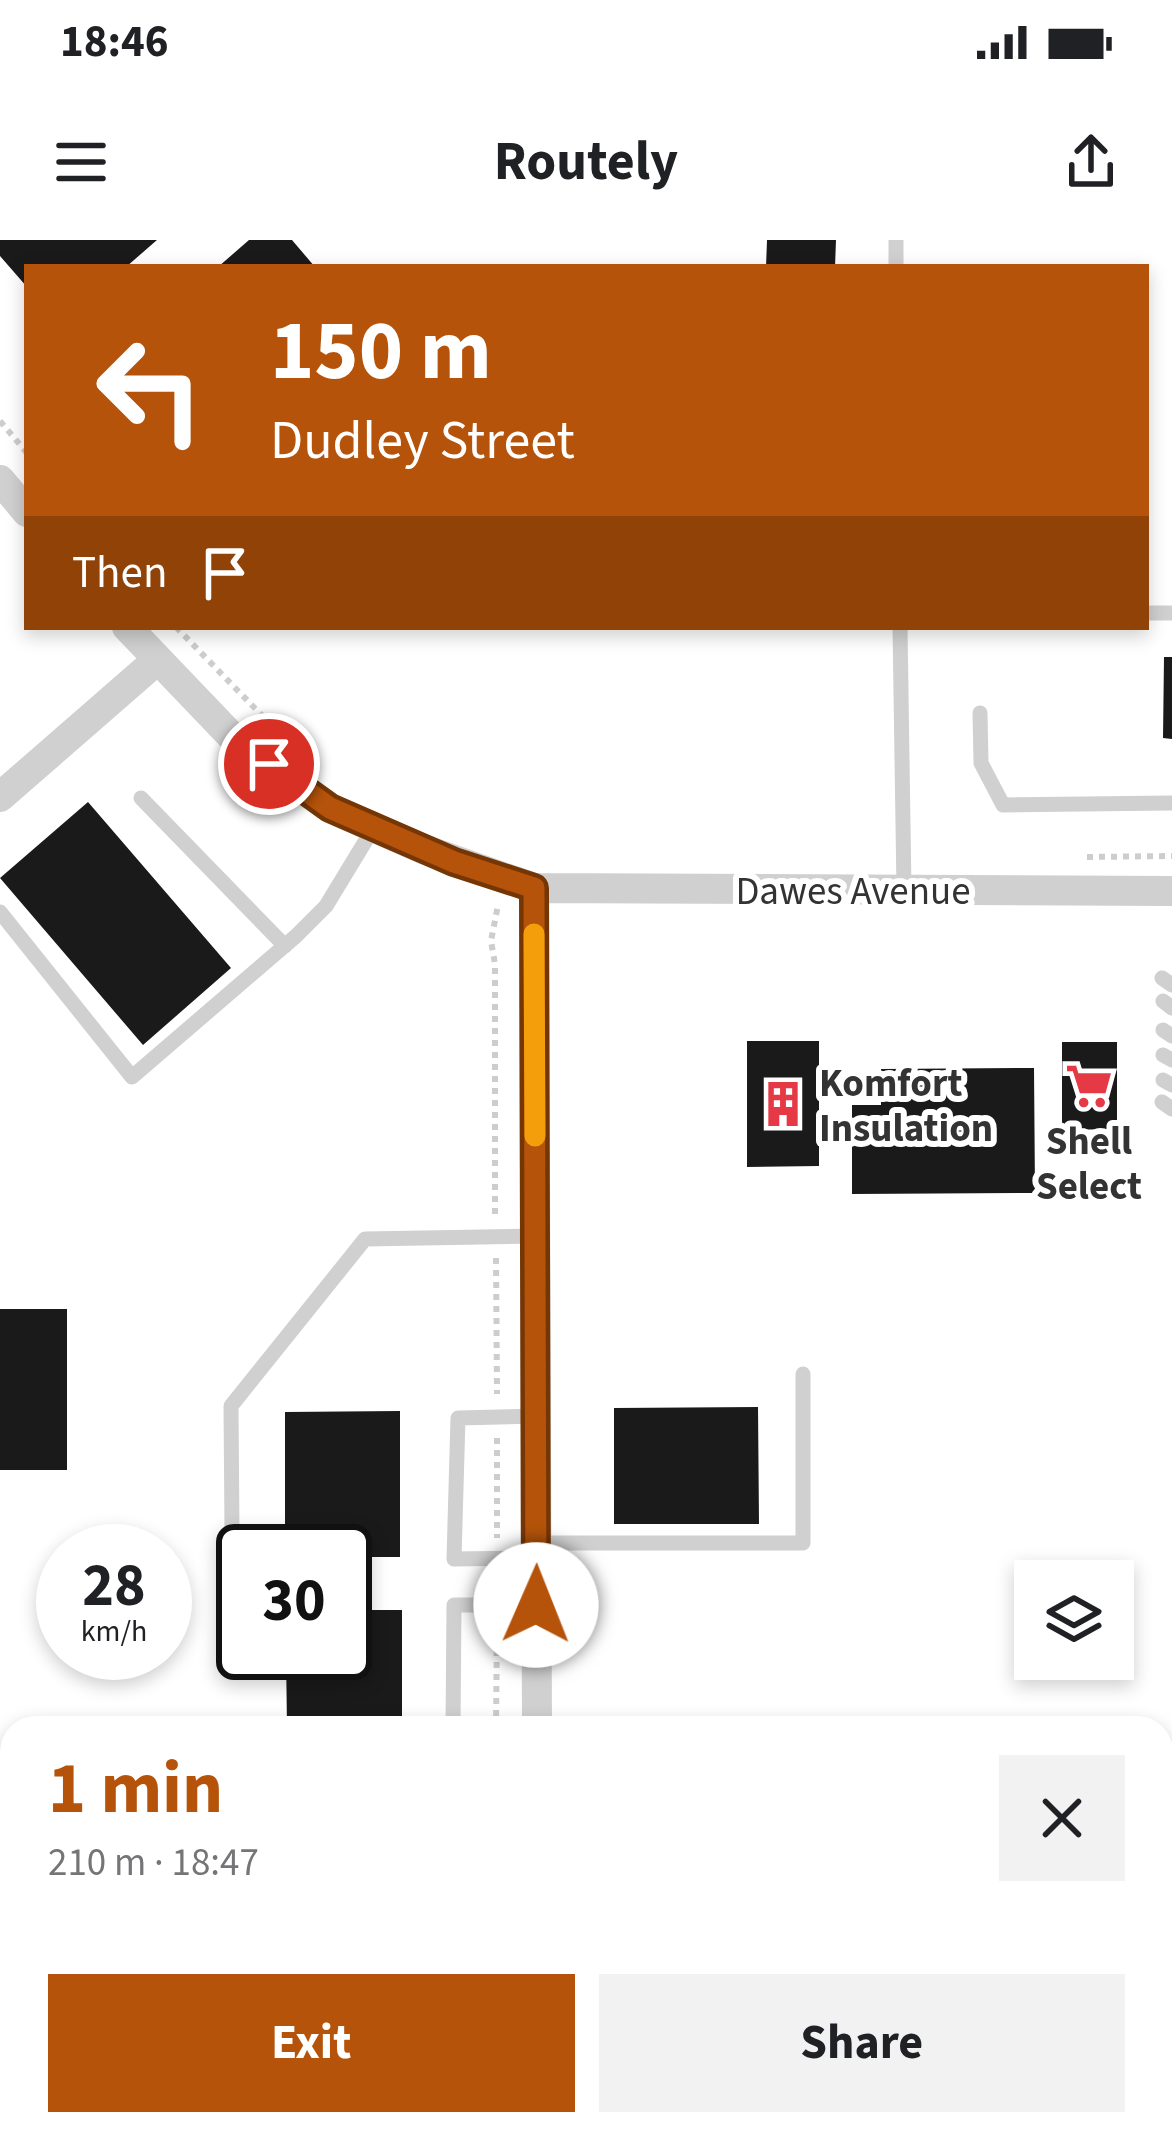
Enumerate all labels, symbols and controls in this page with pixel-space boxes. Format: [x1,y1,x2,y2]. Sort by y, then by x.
text: 18:46 [60,10,169,74]
text: Routely [494,124,678,201]
icon: menu [48,129,114,195]
icon: share [1058,129,1124,195]
text: 150 m [270,292,492,412]
icon: left [72,312,228,468]
text: Dudley Street [270,403,575,480]
icon: arrive [192,540,258,606]
text: Then [72,541,168,605]
pin [218,713,320,815]
icon: arrive [236,731,302,797]
street label: Dawes Avenue [735,864,971,920]
place label: Komfort Insulation [819,1056,993,1157]
supermarket icon: Shell Select [1064,1061,1114,1111]
building icon: Komfort Insulation [758,1079,808,1129]
place label: Shell Select [1036,1114,1142,1215]
speed limit sign: 30 [216,1524,372,1680]
position arrow [473,1542,599,1668]
text: 28 [82,1544,146,1629]
map controls [1014,1560,1134,1680]
button: layers [1014,1560,1134,1680]
text: km/h [81,1610,147,1653]
text: 1 min [48,1738,223,1841]
button: close [999,1755,1125,1881]
text: 210 m · 18:47 [48,1835,259,1891]
button: Exit [48,1974,575,2112]
button: Share [599,1974,1125,2112]

